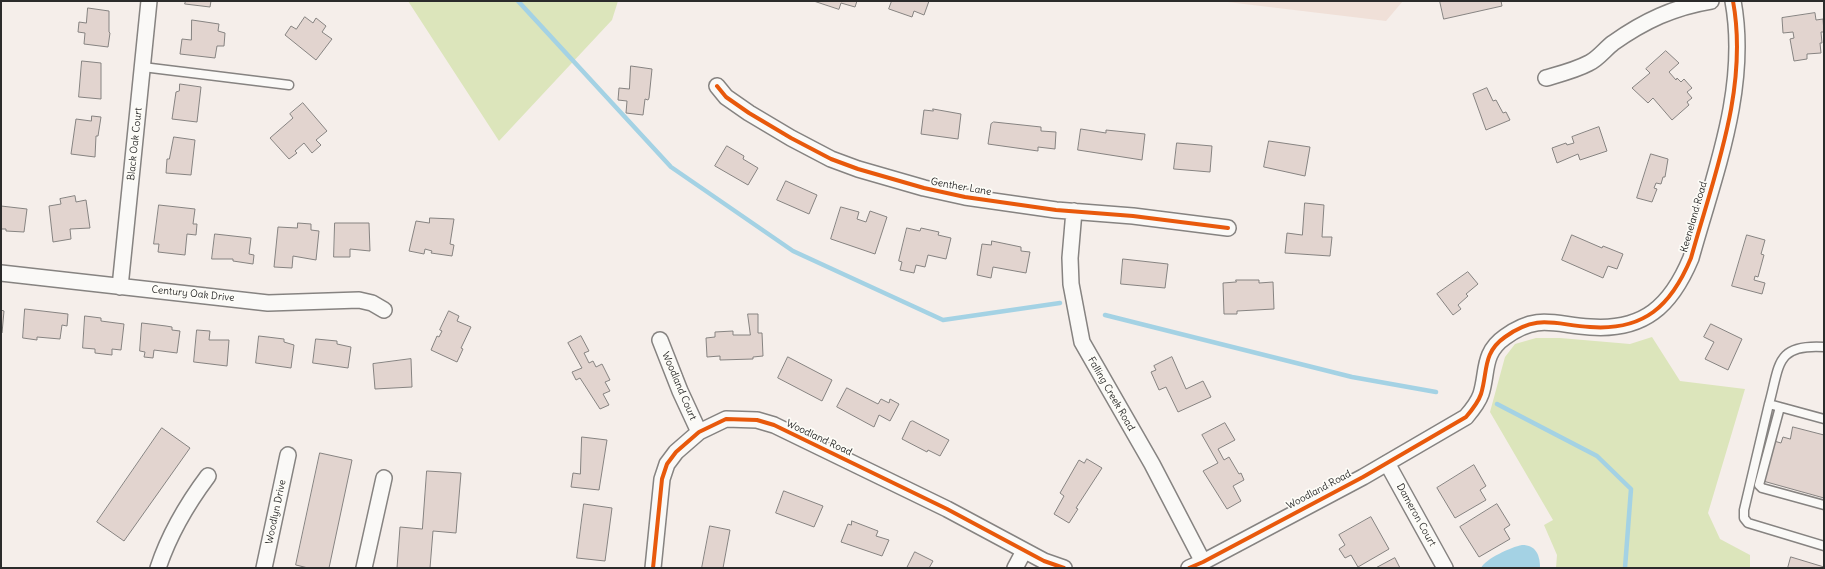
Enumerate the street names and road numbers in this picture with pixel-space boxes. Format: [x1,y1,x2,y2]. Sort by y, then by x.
street label: Black Oak Court [125,107,145,181]
street label: Genther Lane [930,176,992,198]
street label: Keeneland Road [1678,180,1710,254]
street label: Century Oak Drive [151,284,235,304]
street label: Woodland Court [659,350,699,422]
street label: Falling Creek Road [1085,355,1137,433]
street label: Woodland Road [784,417,854,459]
street label: Woodland Road [1285,468,1353,512]
street label: Woodlyn Drive [263,479,289,545]
street label: Dameron Court [1394,481,1438,549]

